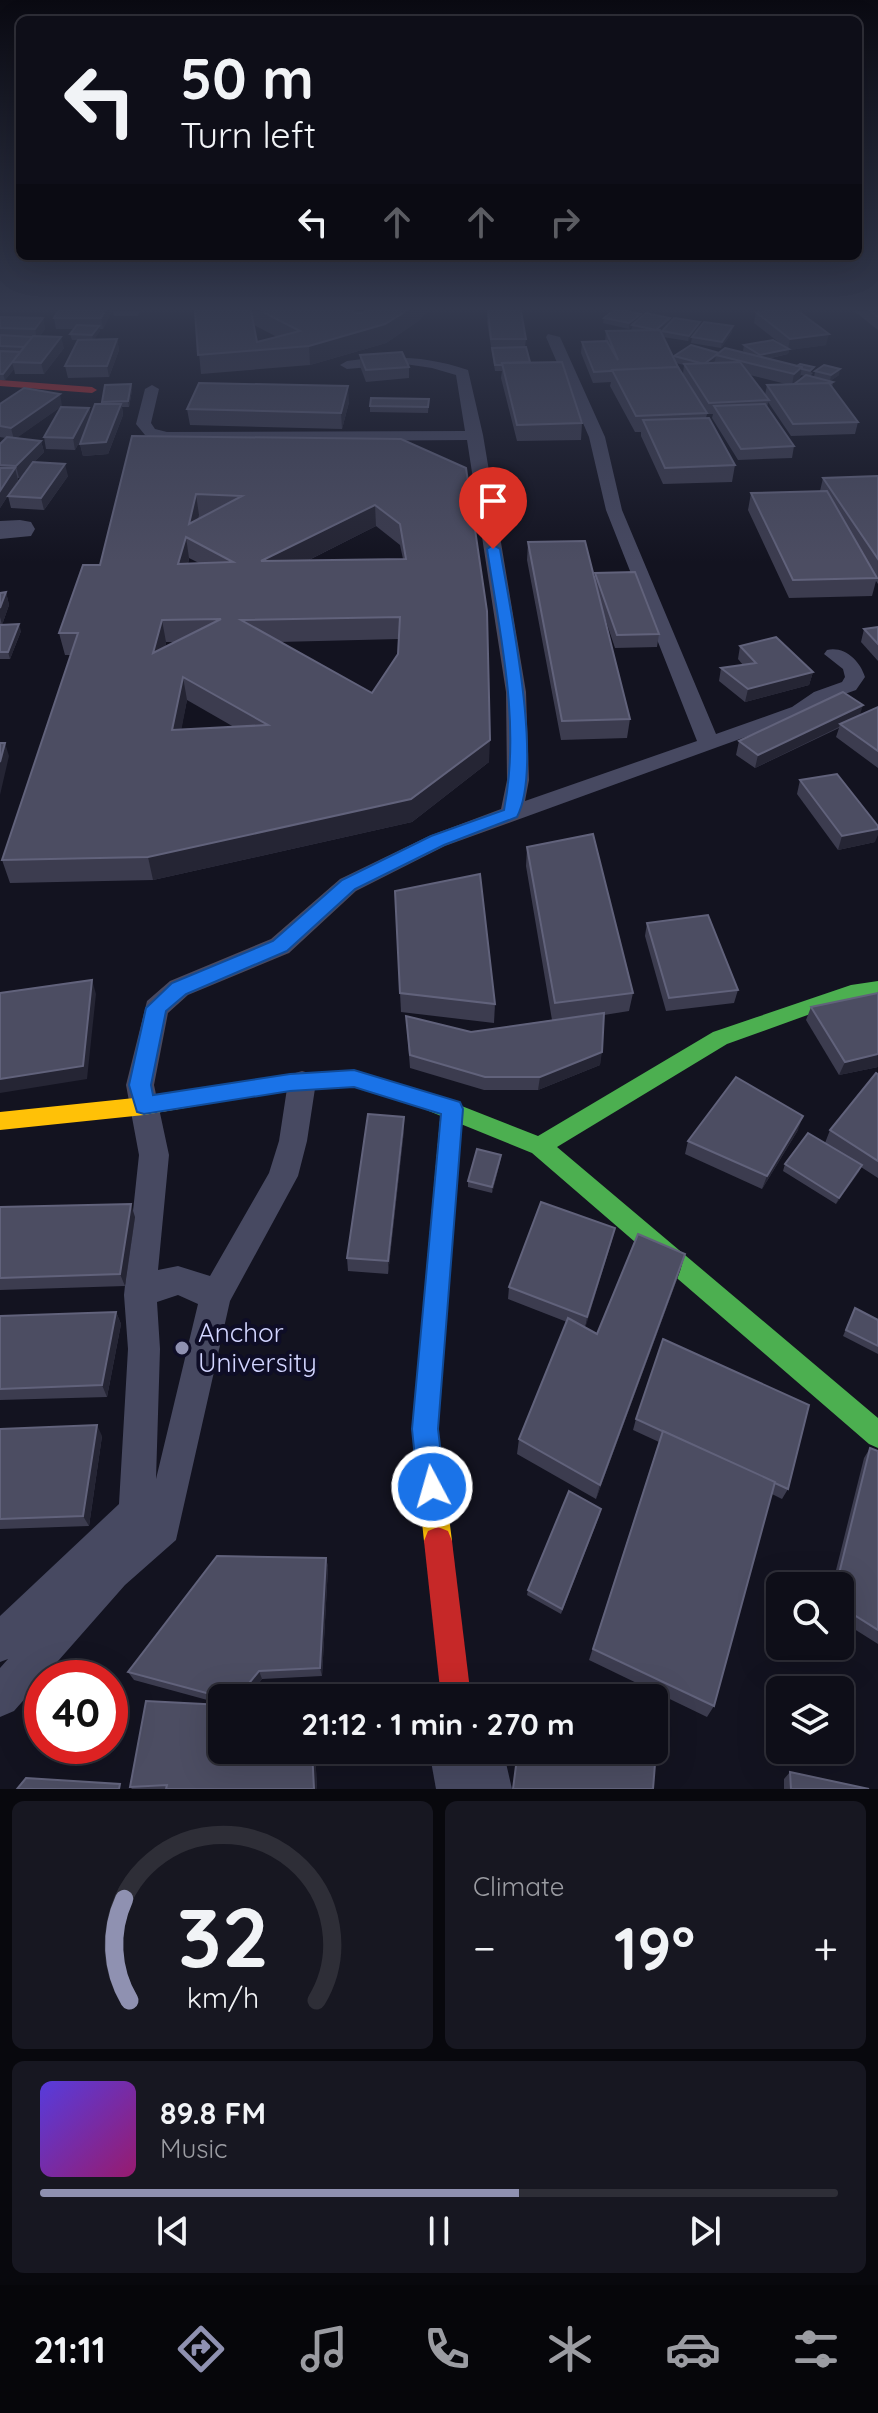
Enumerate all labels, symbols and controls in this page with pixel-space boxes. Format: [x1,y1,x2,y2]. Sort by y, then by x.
text: 50 m [180,43,314,113]
icon: left [48,48,152,152]
text: Turn left [180,112,316,157]
icon: left [291,200,335,244]
icon: ahead [375,200,419,244]
icon: ahead [459,200,503,244]
icon: right [543,200,587,244]
pin [459,467,527,549]
icon: arrive [471,479,515,523]
place label: Anchor University [198,1316,317,1379]
marker: Anchor University [173,1339,191,1357]
position arrow [390,1445,474,1529]
map controls [766,1572,854,1764]
button: search [766,1572,854,1660]
speed limit sign: 40 [24,1660,128,1764]
button: layers [766,1676,854,1764]
text: 21:12 · 1 min · 270 m [301,1705,575,1743]
text: Climate [473,1870,564,1903]
text: 32 [176,1884,269,1988]
text: 19° [614,1910,695,1985]
text: − [473,1920,496,1975]
text: + [813,1920,838,1975]
text: km/h [186,1979,259,2015]
text: 89.8 FM [160,2094,266,2132]
text: Music [160,2132,228,2165]
icon: previous [151,2209,195,2253]
icon: pause [417,2209,461,2253]
icon: next [683,2209,727,2253]
icon: directions [173,2321,229,2377]
icon: music [296,2321,352,2377]
icon: phone [419,2321,475,2377]
icon: climate [542,2321,598,2377]
icon: car [665,2321,721,2377]
icon: filters [788,2321,844,2377]
text: 21:11 [34,2327,106,2372]

